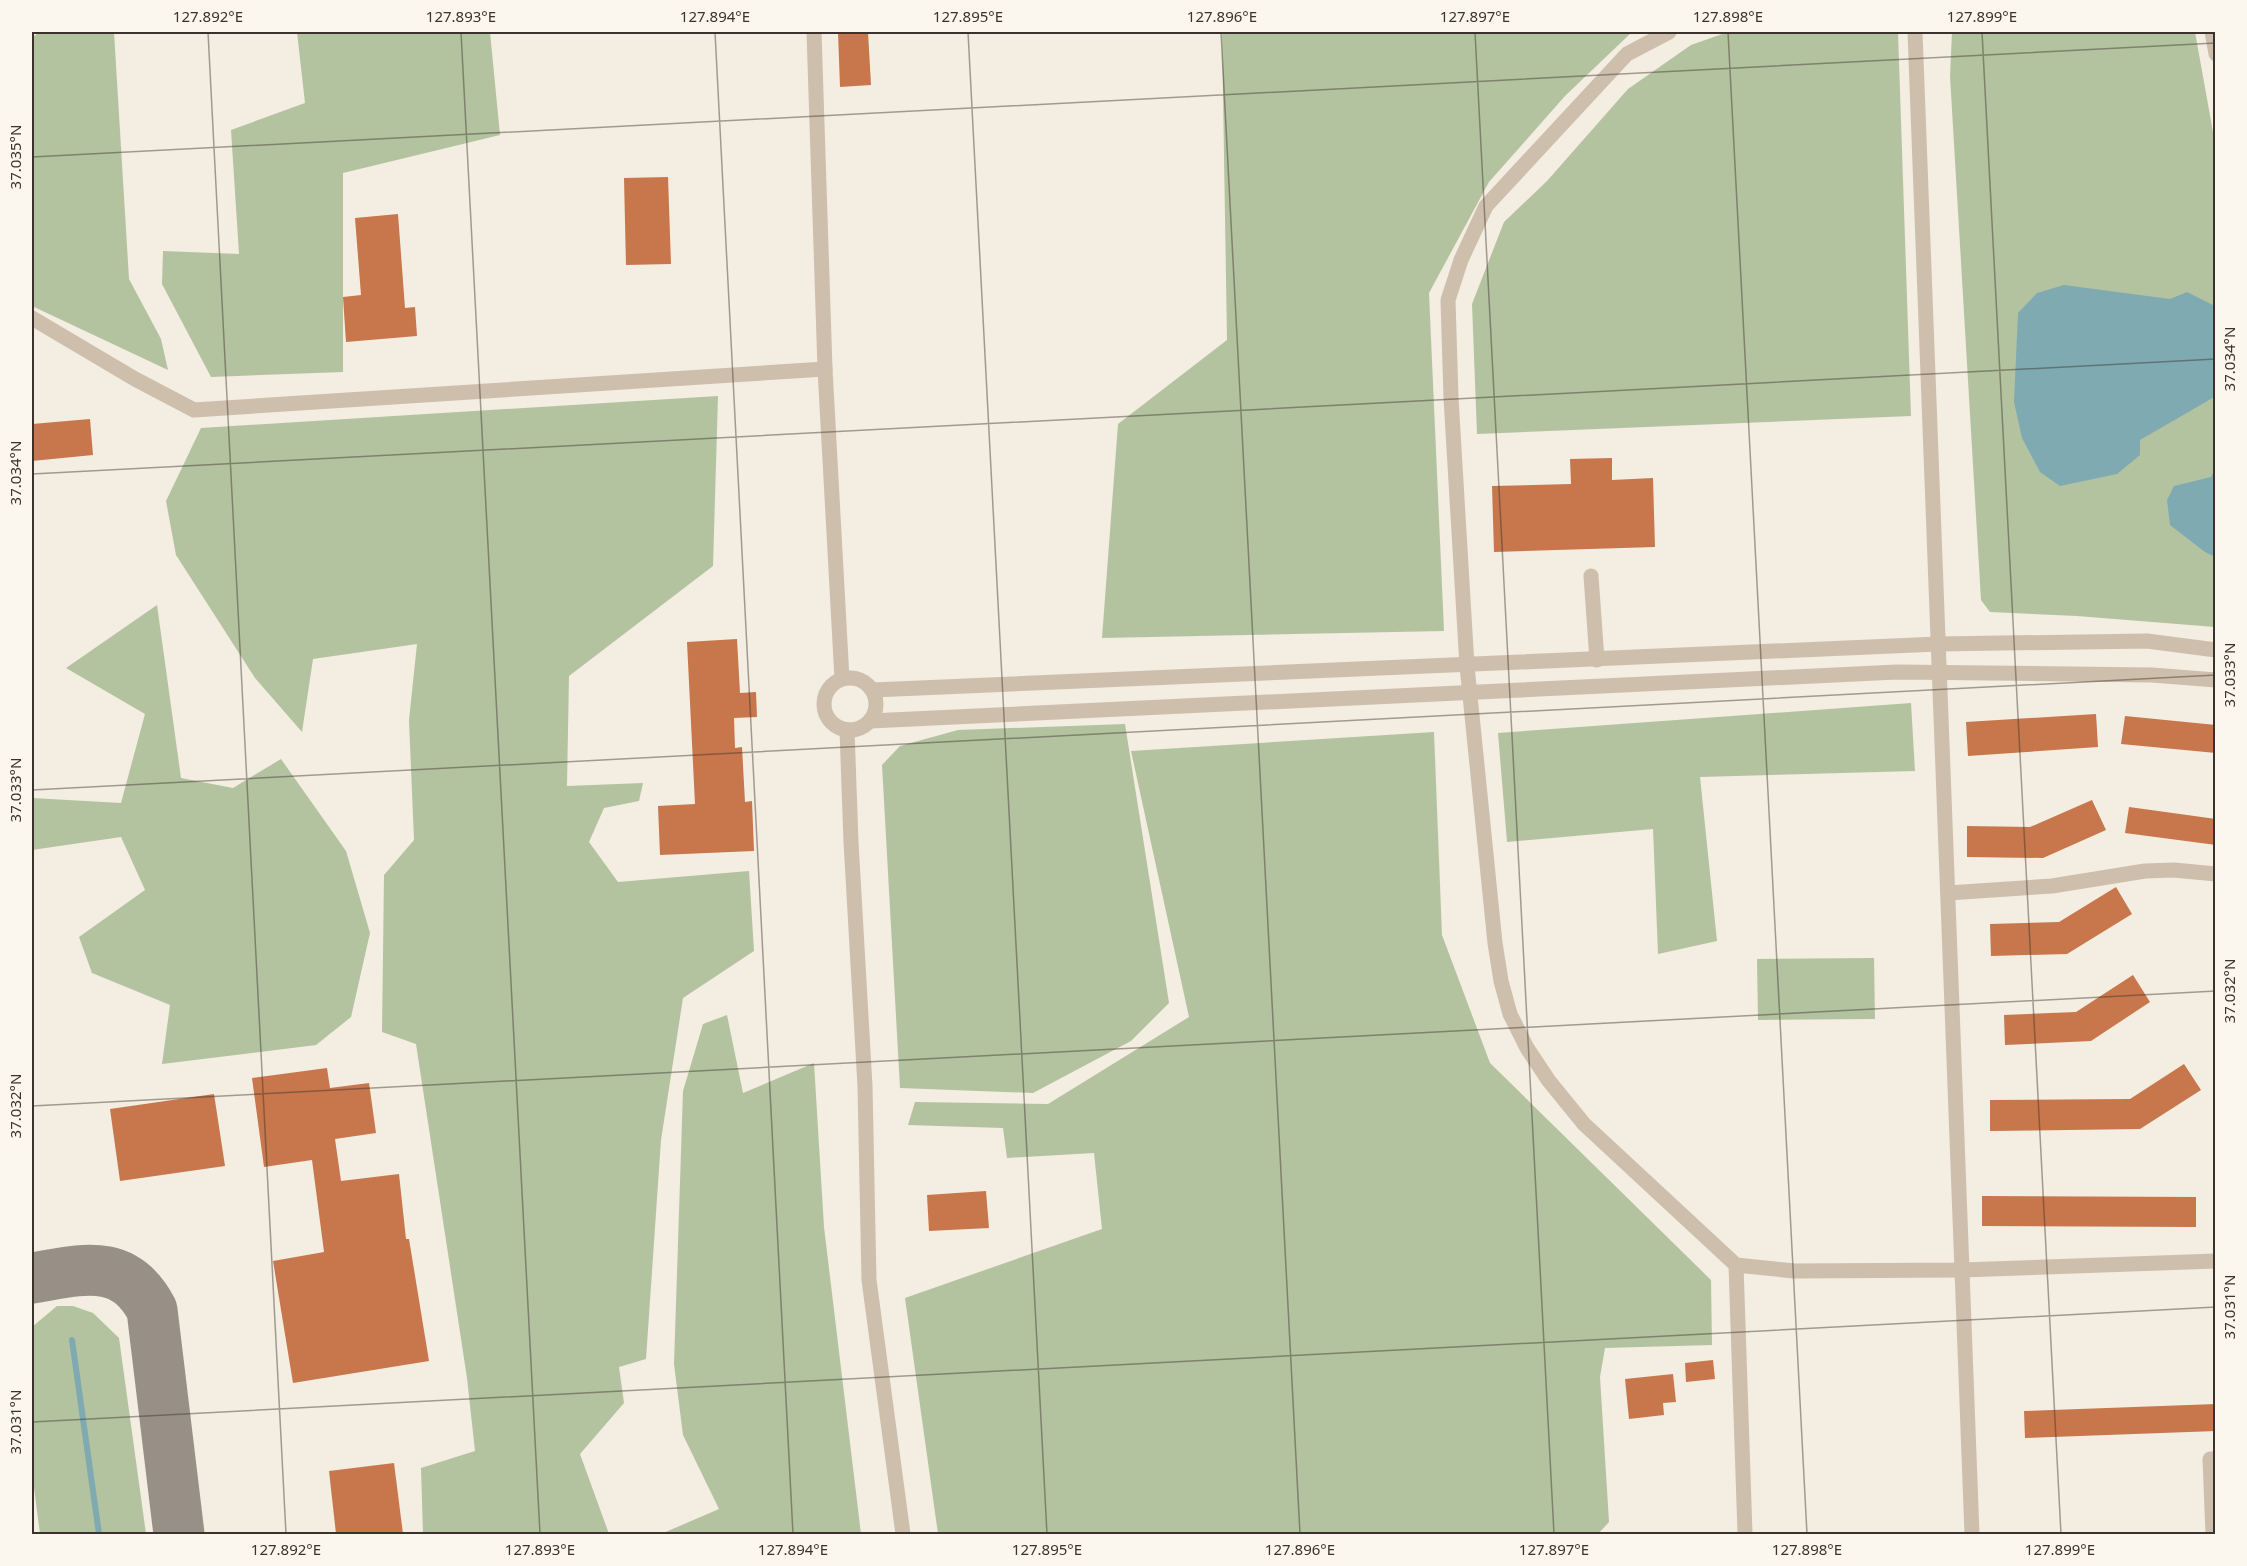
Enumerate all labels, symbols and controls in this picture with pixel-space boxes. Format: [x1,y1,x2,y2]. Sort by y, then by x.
text: 127.892°E [173,6,243,26]
text: 127.893°E [426,6,496,26]
text: 127.894°E [680,6,750,26]
text: 127.895°E [933,6,1003,26]
text: 127.896°E [1187,6,1257,26]
text: 127.897°E [1440,6,1510,26]
text: 127.898°E [1693,6,1763,26]
text: 127.899°E [1947,6,2017,26]
text: 37.035°N [5,125,25,189]
text: 37.034°N [2219,327,2239,391]
text: 37.034°N [5,441,25,505]
text: 37.033°N [2219,643,2239,707]
text: 37.033°N [5,758,25,822]
text: 37.032°N [2219,959,2239,1023]
text: 37.032°N [5,1074,25,1138]
text: 37.031°N [2219,1275,2239,1339]
text: 37.031°N [5,1390,25,1454]
text: 127.892°E [251,1539,321,1559]
text: 127.893°E [505,1539,575,1559]
text: 127.894°E [758,1539,828,1559]
text: 127.895°E [1012,1539,1082,1559]
text: 127.896°E [1265,1539,1335,1559]
text: 127.897°E [1519,1539,1589,1559]
text: 127.898°E [1772,1539,1842,1559]
text: 127.899°E [2025,1539,2095,1559]

